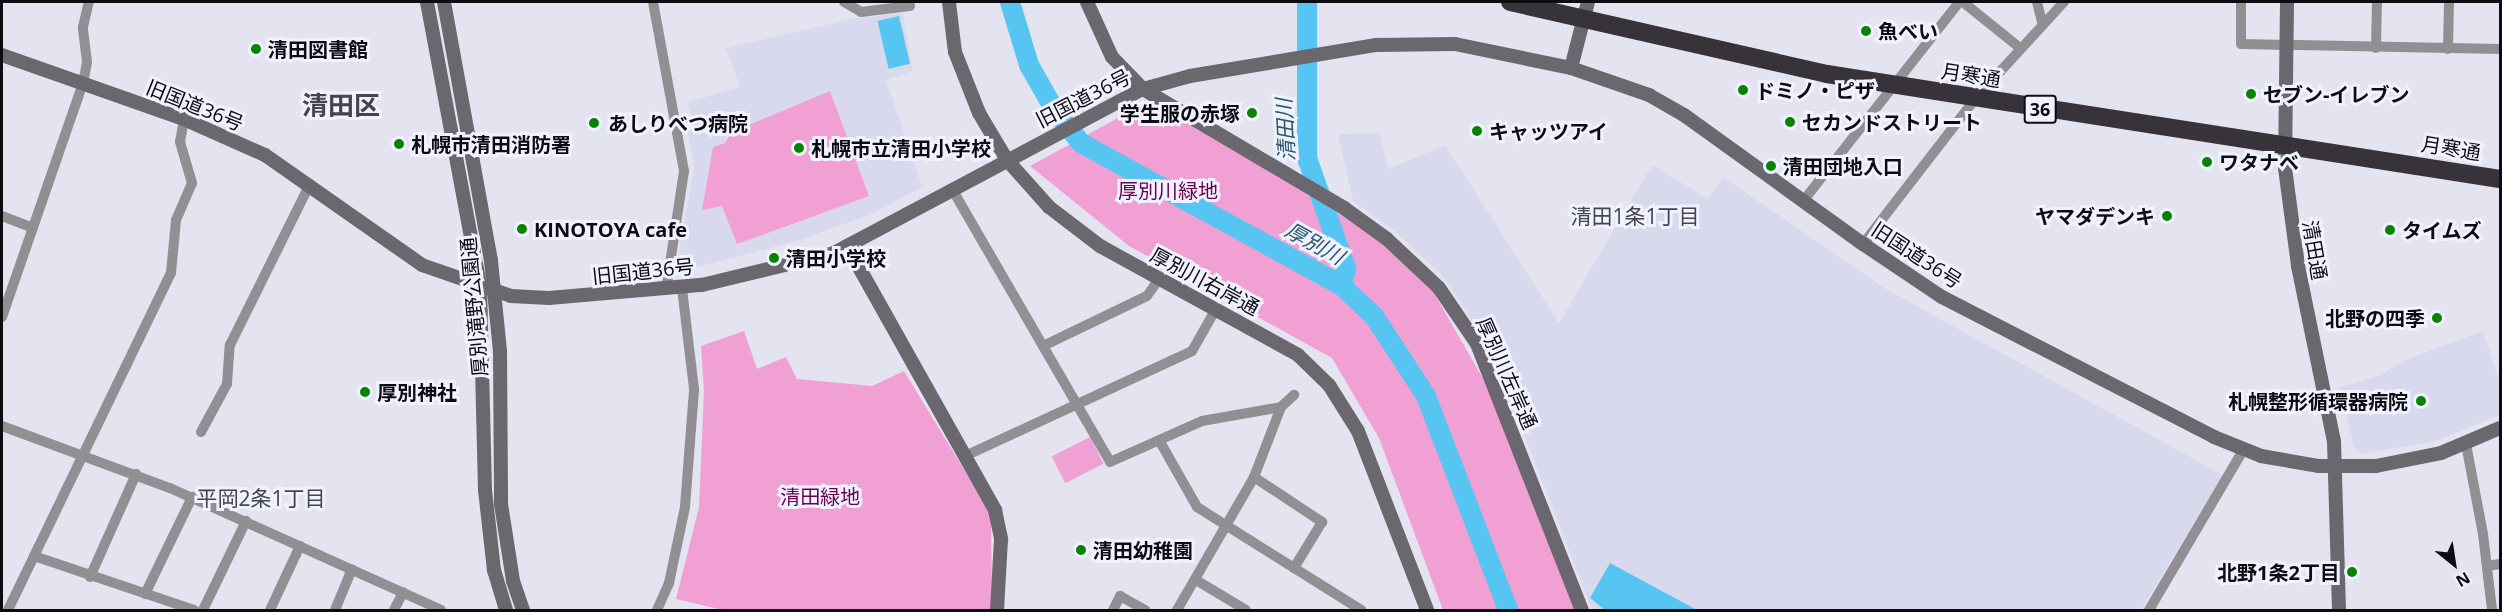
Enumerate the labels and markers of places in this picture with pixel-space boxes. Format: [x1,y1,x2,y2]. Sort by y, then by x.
place label: 魚べい [1878,19,1938,43]
marker: 魚べい [1859,24,1873,38]
place label: 清田図書館 [268,37,368,61]
marker: 清田図書館 [249,42,263,56]
place label: ドミノ・ピザ [1755,78,1875,102]
place label: セブン-イレブン [2263,82,2409,106]
marker: ドミノ・ピザ [1736,83,1750,97]
marker: セブン-イレブン [2244,87,2258,101]
place label: 学生服の赤塚 [1120,101,1240,125]
marker: 学生服の赤塚 [1245,106,1259,120]
place label: セカンドストリート [1802,110,1982,134]
place label: あしりべつ病院 [608,111,748,135]
marker: あしりべつ病院 [585,114,603,132]
marker: セカンドストリート [1783,115,1797,129]
place label: キャッツアイ [1489,119,1609,143]
marker: キャッツアイ [1470,124,1484,138]
place label: 札幌市清田消防署 [411,132,571,156]
place label: 札幌市立清田小学校 [811,136,991,160]
marker: 札幌市清田消防署 [392,137,406,151]
marker: 札幌市立清田小学校 [792,141,806,155]
place label: ワタナベ [2219,150,2299,174]
place label: 清田団地入口 [1783,154,1903,178]
marker: ワタナベ [2200,155,2214,169]
marker: 清田団地入口 [1764,159,1778,173]
place label: ヤマダデンキ [2035,204,2155,228]
marker: ヤマダデンキ [2160,209,2174,223]
place label: KINOTOYA cafe [534,217,687,241]
place label: タイムズ [2402,218,2482,242]
marker: KINOTOYA cafe [515,222,529,236]
marker: タイムズ [2383,223,2397,237]
place label: 清田小学校 [786,246,886,270]
marker: 清田小学校 [767,251,781,265]
place label: 北野の四季 [2325,306,2425,330]
marker: 北野の四季 [2430,311,2444,325]
place label: 厚別神社 [377,380,457,404]
marker: 厚別神社 [358,385,372,399]
place label: 札幌整形循環器病院 [2228,389,2408,413]
marker: 札幌整形循環器病院 [2412,392,2430,410]
place label: 清田幼稚園 [1093,538,1193,562]
marker: 清田幼稚園 [1074,543,1088,557]
place label: 北野1条2丁目 [2217,560,2340,584]
marker: 北野1条2丁目 [2345,565,2359,579]

